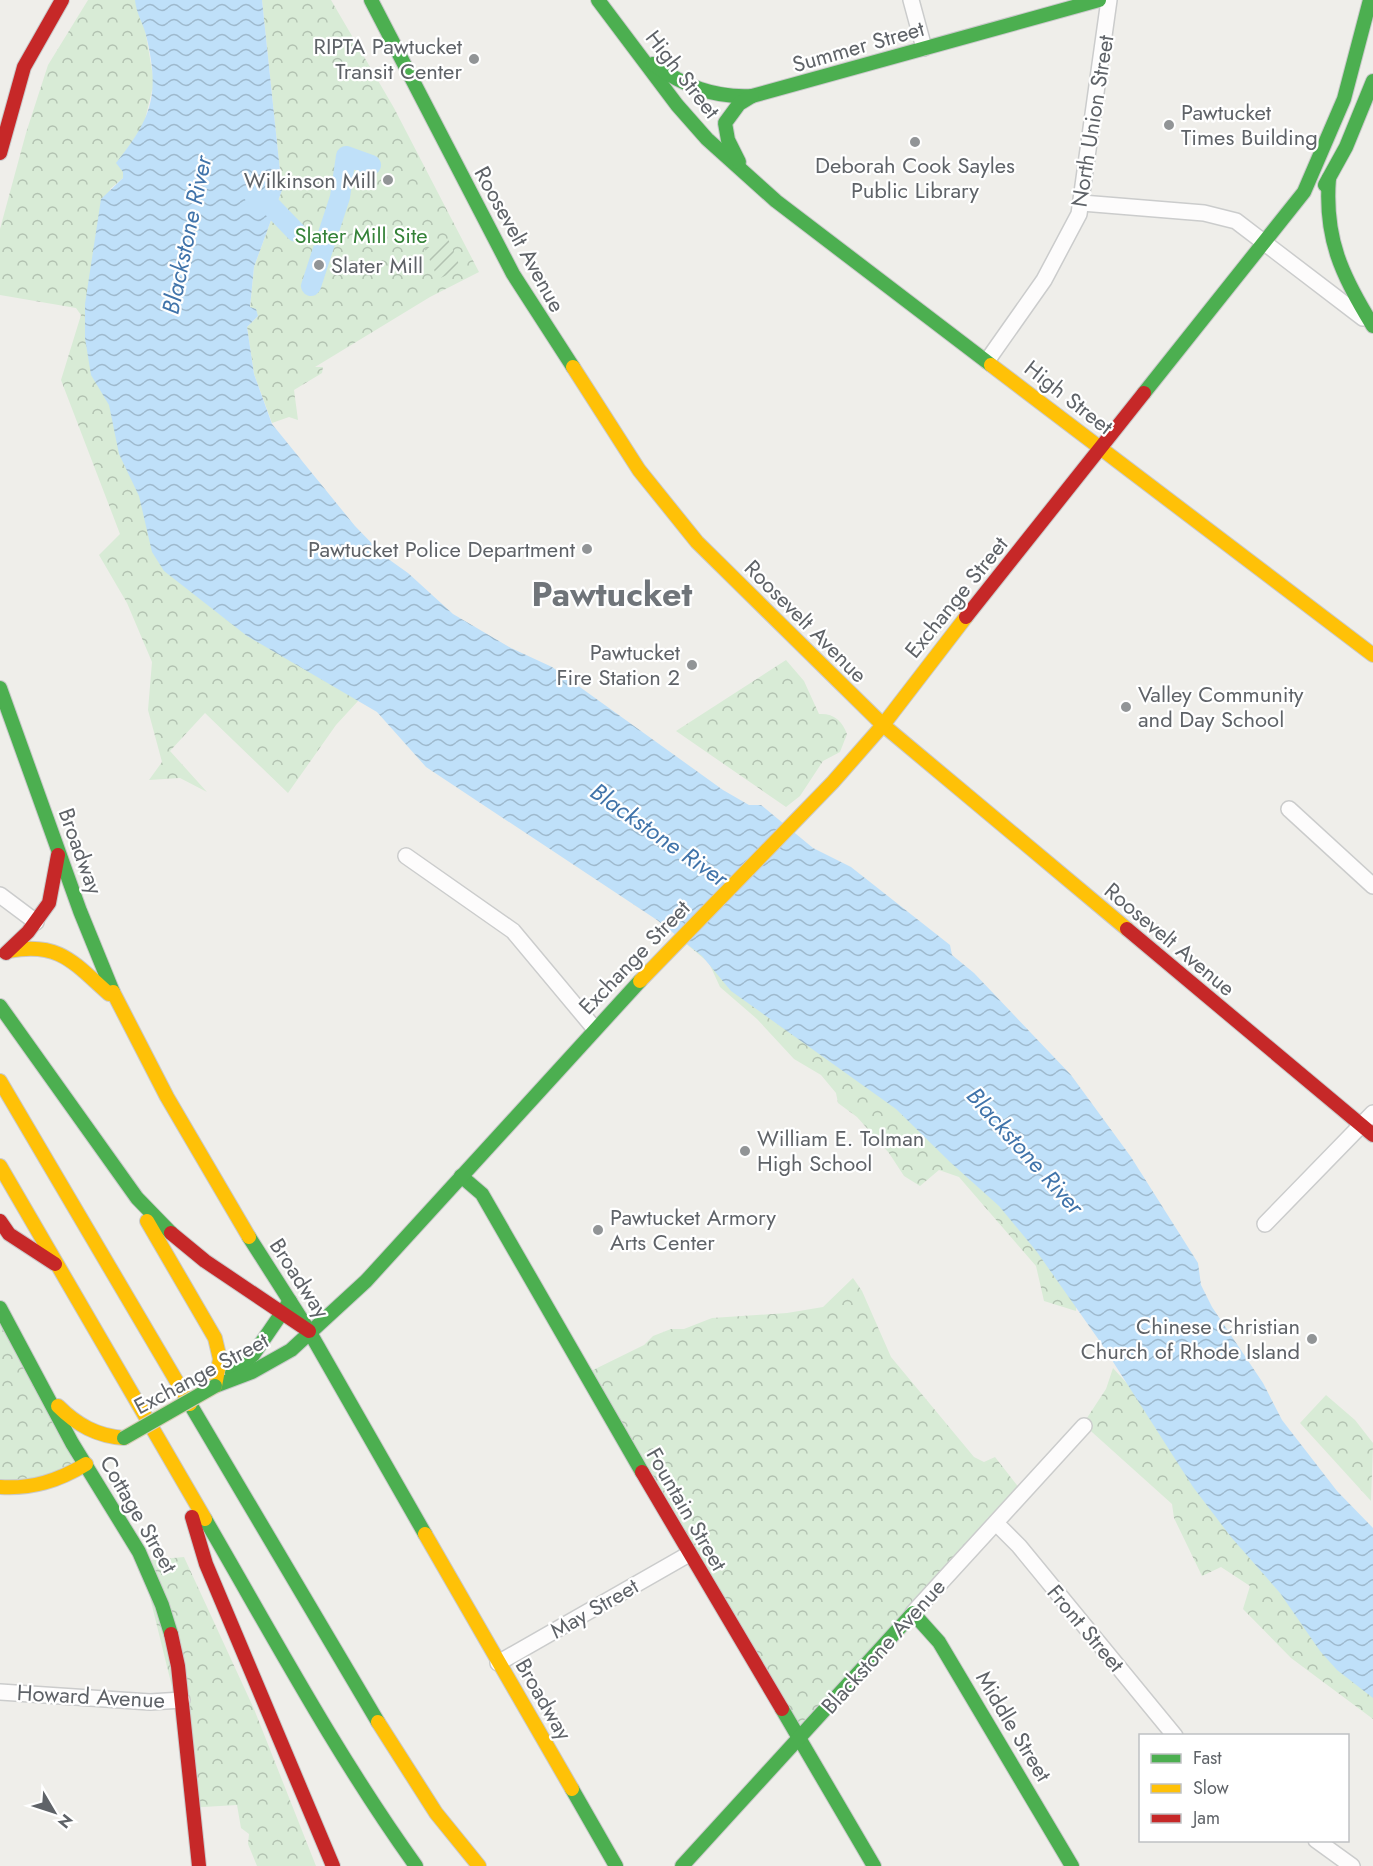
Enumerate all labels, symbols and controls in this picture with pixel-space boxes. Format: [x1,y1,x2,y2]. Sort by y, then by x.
street label: Summer Street [788,12,928,80]
street label: High Street [638,23,728,126]
place label: RIPTA Pawtucket Transit Center [314,30,463,87]
street label: North Union Street [1063,32,1122,209]
marker: RIPTA Pawtucket Transit Center [467,52,481,66]
place label: Pawtucket Times Building [1181,96,1318,153]
marker: Pawtucket Times Building [1162,118,1176,132]
marker: Deborah Cook Sayles Public Library [908,135,922,149]
place label: Deborah Cook Sayles Public Library [815,149,1015,206]
water label: Blackstone River [153,151,221,317]
street label: Roosevelt Avenue [467,160,573,318]
place label: Wilkinson Mill [244,164,376,196]
marker: Wilkinson Mill [381,173,395,187]
park label: Slater Mill Site [294,219,428,251]
place label: Slater Mill [331,249,423,281]
marker: Slater Mill [312,258,326,272]
street label: High Street [1018,352,1121,442]
street label: Exchange Street [897,529,1016,665]
place label: Pawtucket Police Department [308,533,576,565]
marker: Pawtucket Police Department [580,542,594,556]
street label: Roosevelt Avenue [737,552,875,690]
district label: Pawtucket [532,570,693,619]
place label: Pawtucket Fire Station 2 [557,636,681,693]
marker: Pawtucket Fire Station 2 [685,658,699,672]
place label: Valley Community and Day School [1138,678,1304,735]
marker: Valley Community and Day School [1119,700,1133,714]
water label: Blackstone River [583,774,737,896]
street label: Broadway [51,803,111,899]
street label: Roosevelt Avenue [1098,875,1242,1003]
street label: Exchange Street [571,892,697,1021]
water label: Blackstone River [958,1079,1094,1224]
place label: William E. Tolman High School [757,1122,924,1179]
marker: William E. Tolman High School [738,1144,752,1158]
place label: Pawtucket Armory Arts Center [610,1201,776,1258]
marker: Pawtucket Armory Arts Center [591,1223,605,1237]
street label: Broadway [262,1232,338,1325]
place label: Chinese Christian Church of Rhode Island [1081,1310,1300,1367]
street label: Exchange Street [128,1324,275,1422]
marker: Chinese Christian Church of Rhode Island [1305,1332,1319,1346]
street label: Fountain Street [639,1441,736,1577]
street label: Cottage Street [92,1449,186,1579]
street label: May Street [544,1570,645,1646]
street label: Blackstone Avenue [813,1571,953,1721]
street label: Front Street [1040,1577,1133,1679]
street label: Broadway [508,1652,580,1746]
street label: Middle Street [968,1665,1060,1788]
street label: Howard Avenue [16,1676,166,1716]
legend [1139,1734,1349,1842]
text: Fast [1193,1745,1222,1771]
text: Slow [1193,1775,1230,1801]
north arrow [24,1782,84,1842]
text: Jam [1191,1805,1220,1831]
text: N [52,1809,78,1833]

